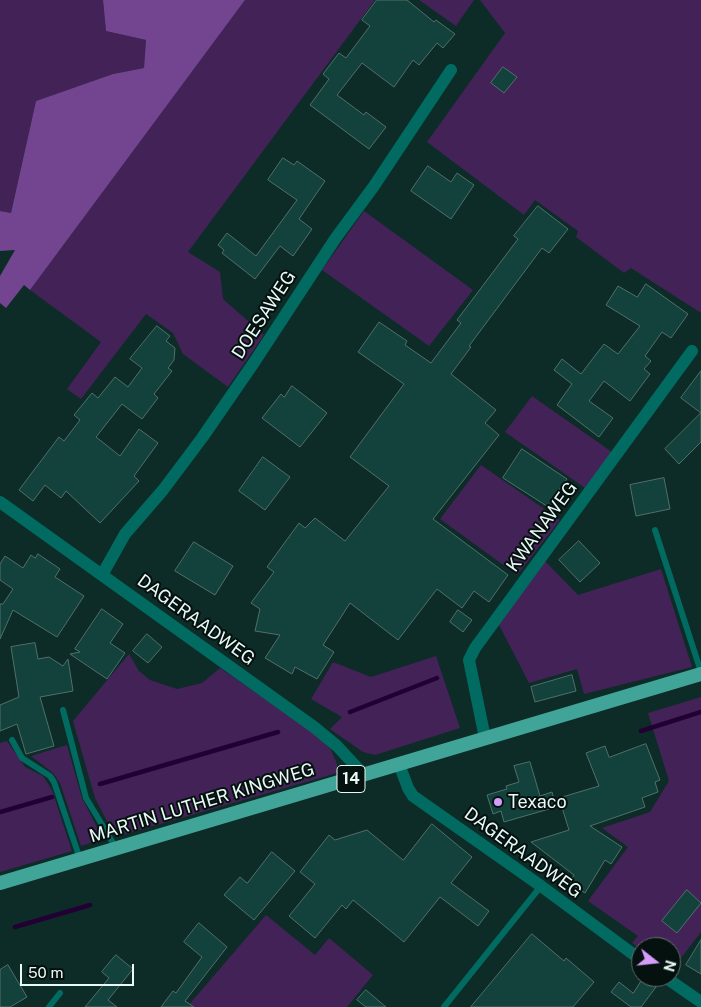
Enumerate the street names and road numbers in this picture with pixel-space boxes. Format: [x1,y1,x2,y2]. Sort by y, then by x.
street label: DOESAWEG [227,267,301,363]
street label: KWANAWEG [502,478,582,576]
street label: DAGERAADWEG [133,570,259,670]
street label: MARTIN LUTHER KINGWEG [87,758,317,848]
road number: 14 [337,766,365,792]
street label: DAGERAADWEG [460,803,586,903]

